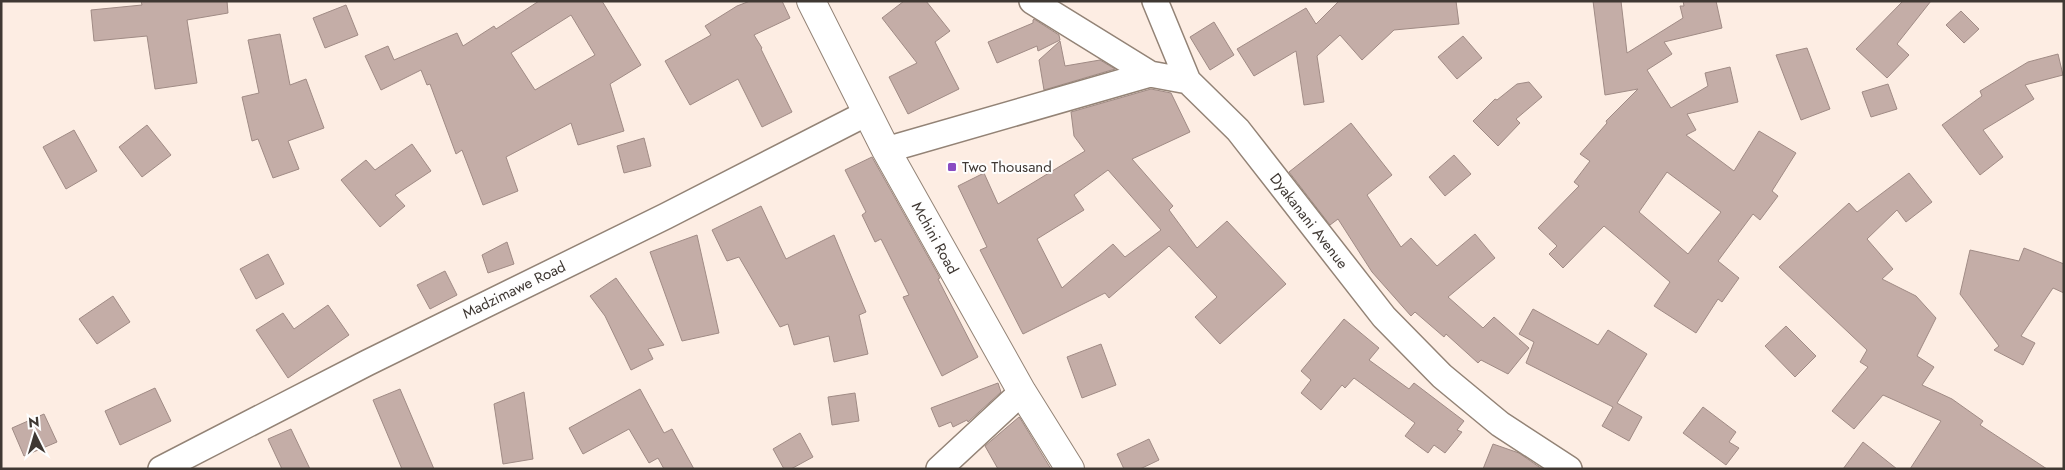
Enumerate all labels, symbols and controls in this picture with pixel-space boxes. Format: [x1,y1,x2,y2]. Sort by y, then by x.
place label: Two Thousand [962,156,1052,178]
marker: Two Thousand [946,161,958,173]
street label: Dyakanani Avenue [1265,168,1354,274]
street label: Mchini Road [906,198,964,278]
street label: Madzimawe Road [459,256,569,324]
north arrow [10,410,60,460]
text: N [27,412,40,432]

